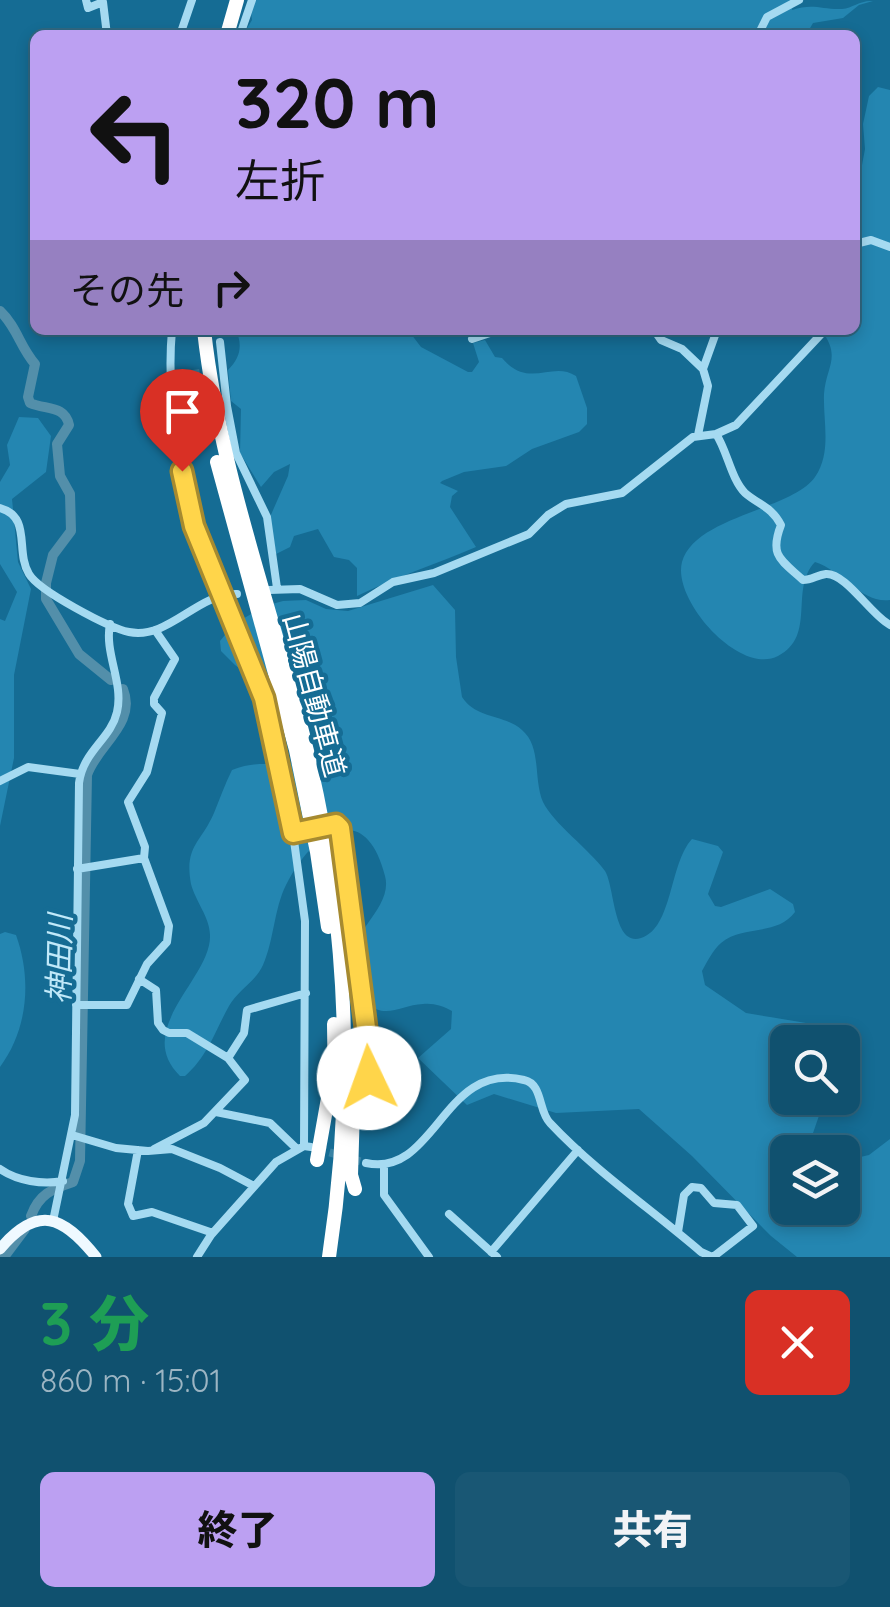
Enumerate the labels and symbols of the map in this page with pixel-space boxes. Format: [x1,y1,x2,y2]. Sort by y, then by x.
pin [140,369,225,472]
street label: 山陽自動車道 [276,609,354,781]
water label: 神田川 [39,911,79,1004]
position arrow [317,1026,421,1130]

